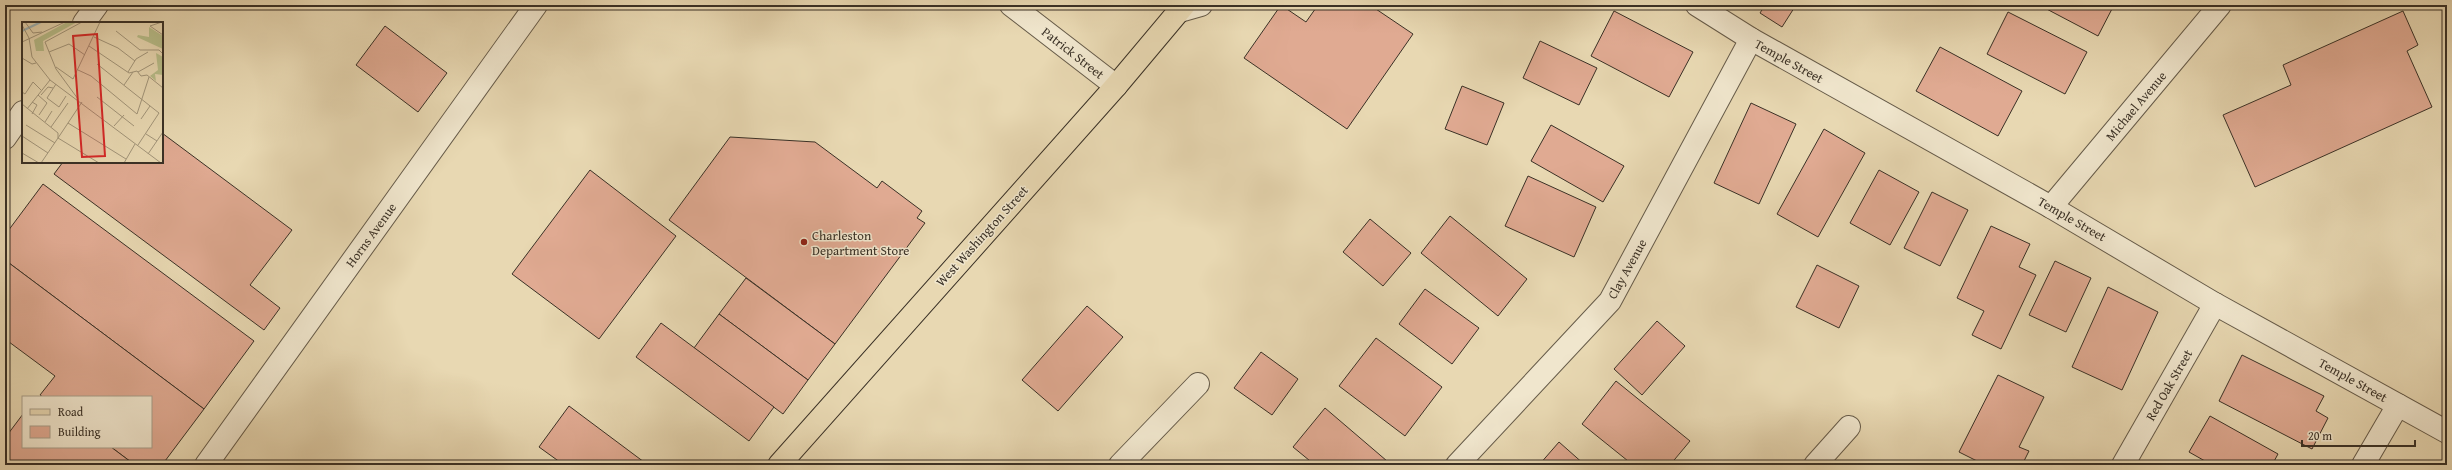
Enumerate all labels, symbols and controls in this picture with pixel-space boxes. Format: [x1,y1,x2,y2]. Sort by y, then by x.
inset map [22,22,163,163]
street label: Patrick Street [1038,23,1109,84]
street label: Temple Street [1751,34,1827,88]
street label: Michael Avenue [2101,67,2171,145]
street label: West Washington Street [931,181,1033,291]
street label: Temple Street [2034,192,2110,246]
street label: Horns Avenue [341,199,401,271]
place label: Charleston Department Store [812,226,909,260]
street label: Clay Avenue [1603,235,1651,303]
marker: Charleston Department Store [799,237,809,247]
street label: Red Oak Street [2141,345,2197,424]
street label: Temple Street [2315,353,2391,407]
legend [22,396,152,448]
text: Road [58,403,84,420]
scale bar [2302,422,2415,448]
text: Building [58,423,101,440]
text: 20 m [2308,427,2332,444]

